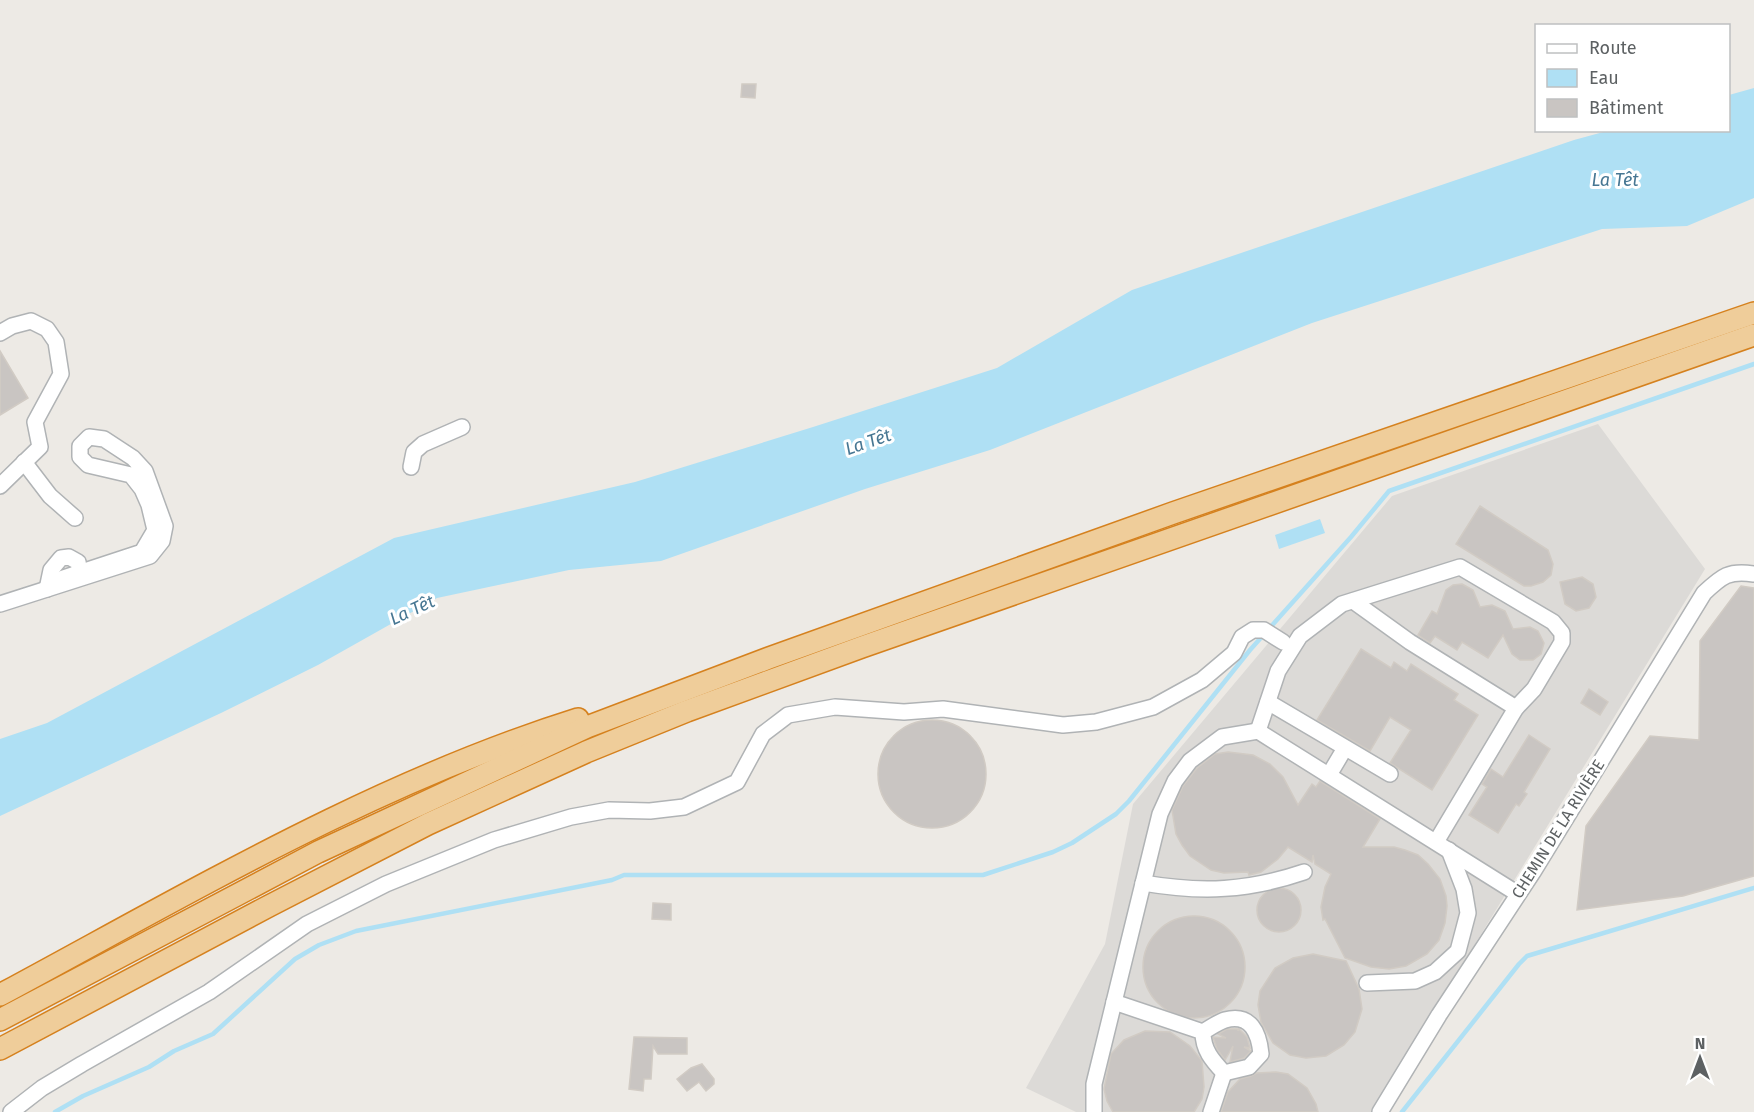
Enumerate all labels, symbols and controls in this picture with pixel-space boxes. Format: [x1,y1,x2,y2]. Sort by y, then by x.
legend [1535,24,1730,132]
text: Route [1589,37,1637,59]
text: Eau [1589,67,1619,89]
text: Bâtiment [1589,97,1664,119]
water label: La Têt [1591,169,1639,191]
water label: La Têt [842,424,894,460]
water label: La Têt [386,590,439,630]
street label: CHEMIN DE LA RIVIÈRE [1507,756,1608,902]
north arrow [1670,1028,1730,1088]
text: N [1695,1034,1705,1053]

